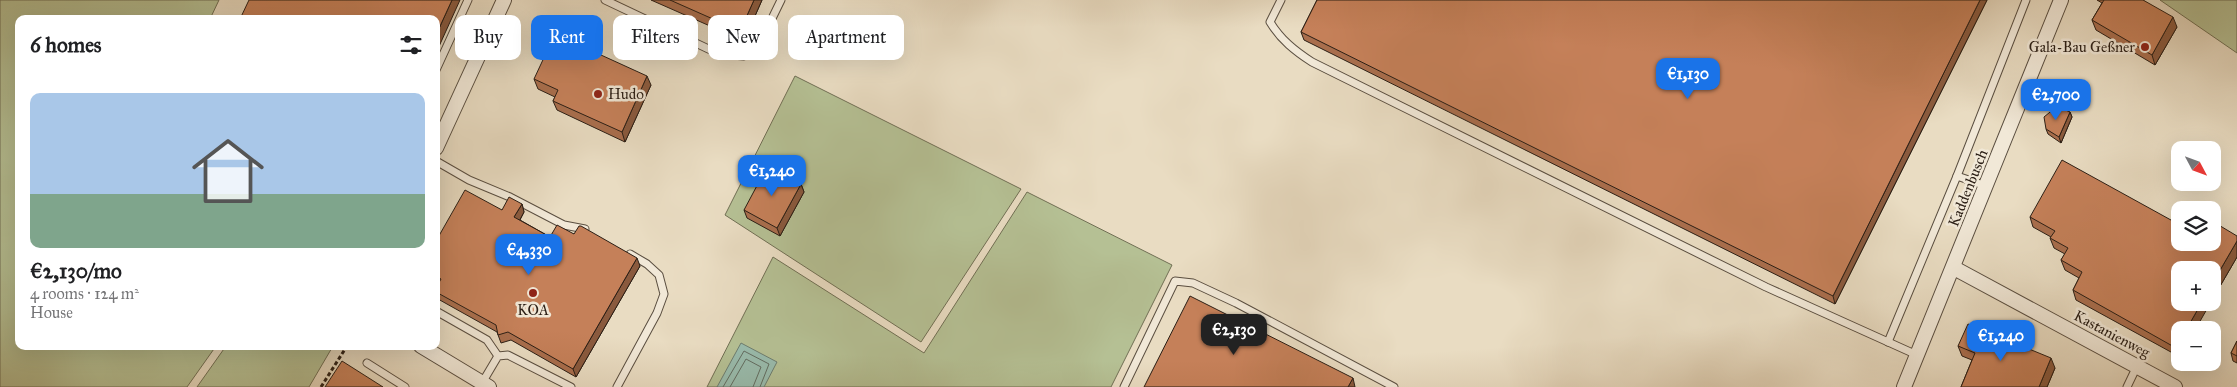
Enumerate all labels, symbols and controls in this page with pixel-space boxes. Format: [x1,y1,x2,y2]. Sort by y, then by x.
chip: Buy [455,15,521,60]
chip: Rent [531,15,603,60]
chip: Filters [613,15,698,60]
chip: New [708,15,778,60]
chip: Apartment [788,15,904,60]
icon: filters [397,31,425,59]
text: 6 homes [30,32,102,58]
place label: Gala-Bau Geßner [2029,38,2135,56]
marker: Gala-Bau Geßner [2139,41,2151,53]
pin: €1,130 [1647,58,1729,100]
text: €1,130 [1667,64,1709,83]
pin: €2,700 [2015,78,2097,121]
place label: Hudo [608,85,644,103]
text: €2,700 [2032,85,2080,104]
marker: Hudo [592,88,604,100]
icon: home [183,126,273,216]
north arrow [2171,141,2221,191]
map controls [2171,141,2221,371]
street label: Kaddenbusch [1944,146,1992,229]
pin: €1,240 [731,154,813,197]
text: €1,240 [749,161,795,180]
button: layers [2171,201,2221,251]
pin: €4,330 [488,234,570,276]
text: €4,330 [506,240,552,259]
text: €2,130/mo [30,258,122,284]
button: + [2171,261,2221,311]
text: 4 rooms · 124 m² [30,284,139,303]
marker: KOA [527,287,539,299]
place label: KOA [517,301,549,319]
text: House [30,303,73,322]
street label: Kastanienweg [2071,306,2154,362]
pin: €2,130 [1193,314,1275,356]
text: €2,130 [1212,320,1256,339]
pin: €1,240 [1960,320,2042,362]
button: − [2171,321,2221,371]
text: €1,240 [1978,326,2024,345]

